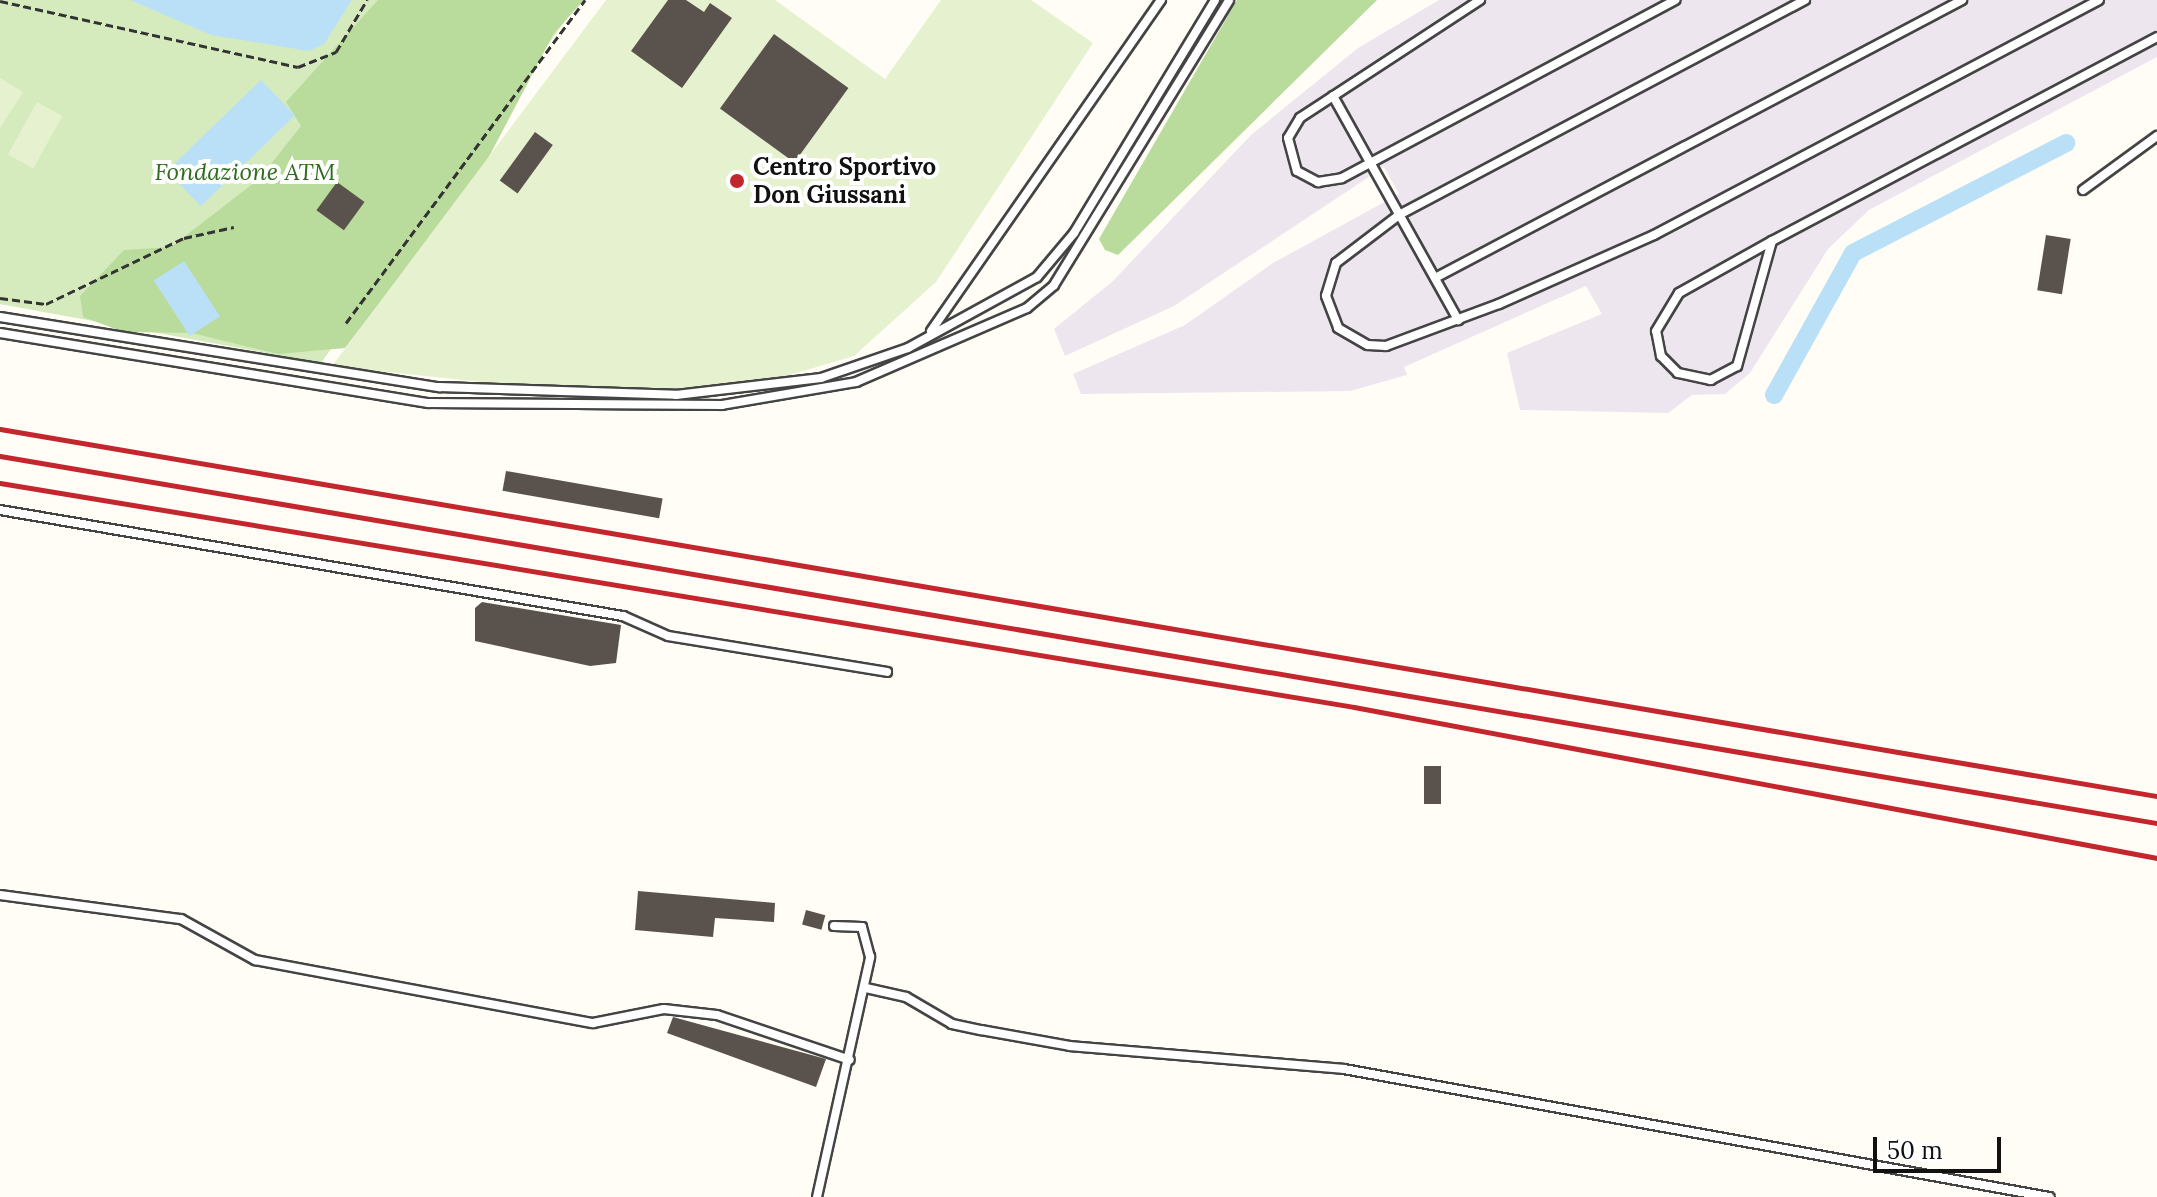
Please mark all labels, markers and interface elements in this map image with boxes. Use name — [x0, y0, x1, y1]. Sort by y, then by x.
place label: Centro Sportivo Don Giussani — [753, 153, 936, 209]
park label: Fondazione ATM — [154, 158, 336, 186]
marker: Centro Sportivo Don Giussani — [728, 172, 746, 190]
scale bar — [1877, 1121, 2005, 1171]
text: 50 m — [1887, 1135, 1943, 1166]

